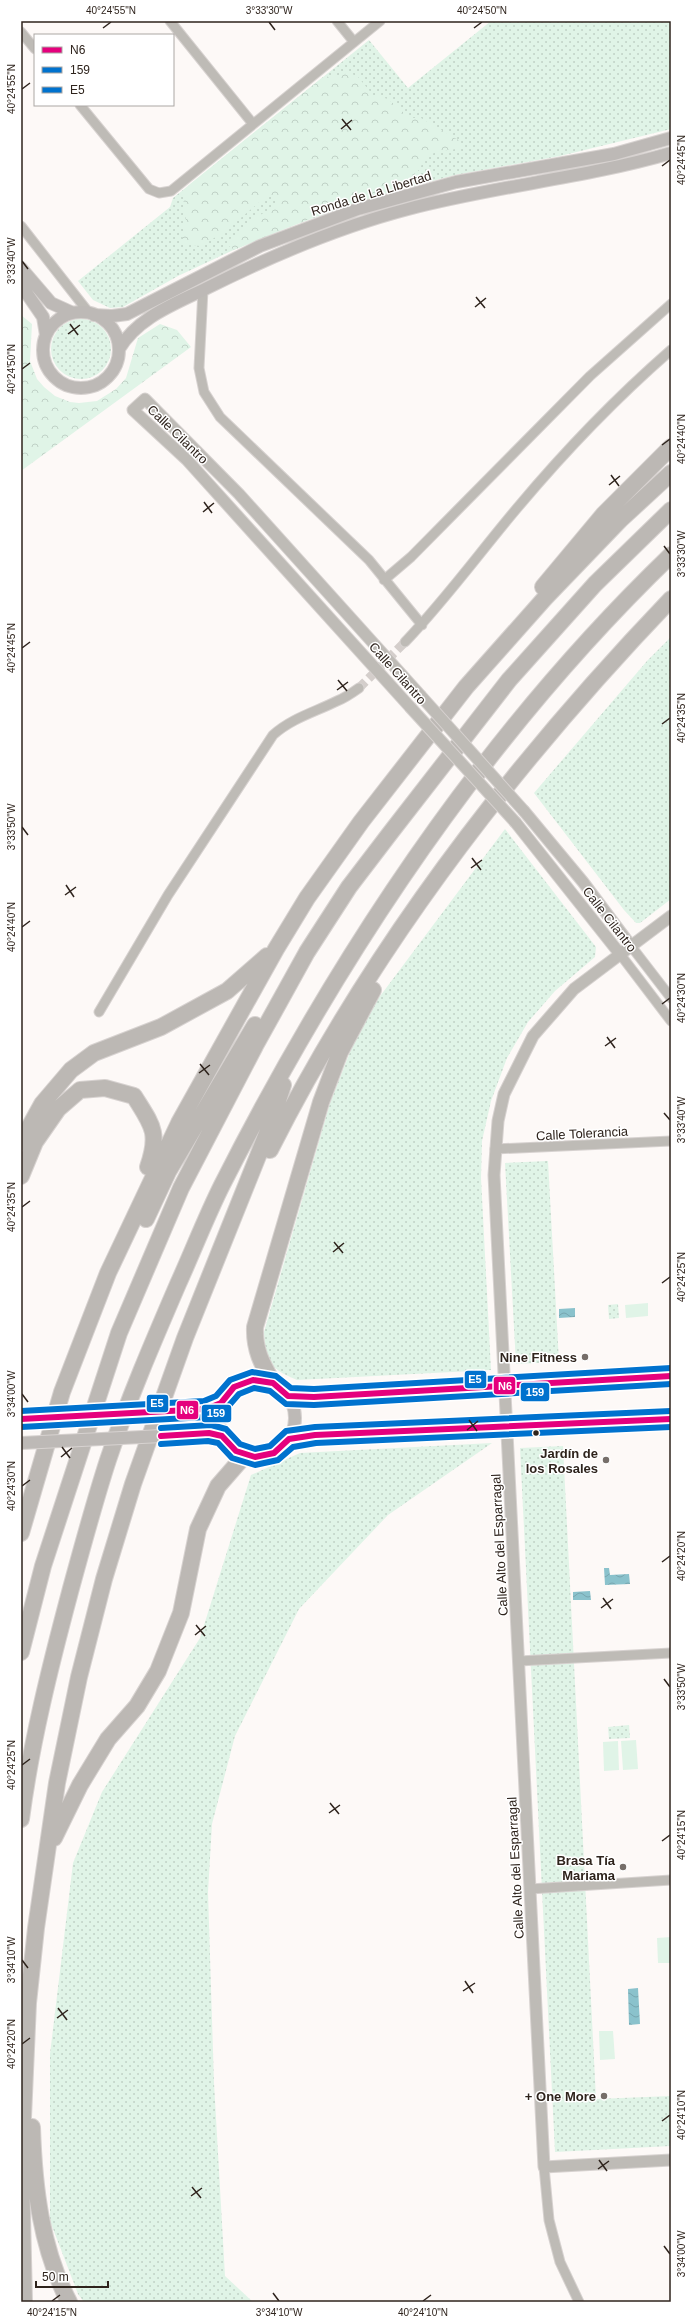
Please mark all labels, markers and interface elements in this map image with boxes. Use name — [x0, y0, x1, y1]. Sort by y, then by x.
text: 40°24'55"N — [86, 5, 136, 16]
text: 3°33'30"W — [246, 5, 293, 16]
text: 40°24'50"N — [457, 5, 507, 16]
legend — [34, 34, 174, 106]
text: N6 — [70, 43, 86, 57]
text: 159 — [70, 63, 90, 77]
text: 40°24'55"N — [6, 64, 17, 114]
text: E5 — [70, 83, 85, 97]
text: 40°24'45"N — [676, 135, 687, 185]
street label: Ronda de La Libertad — [309, 168, 433, 219]
text: 3°33'40"W — [6, 237, 17, 284]
text: 40°24'50"N — [6, 344, 17, 394]
street label: Calle Cilantro — [144, 402, 211, 467]
text: 40°24'40"N — [676, 414, 687, 464]
text: 3°33'30"W — [676, 530, 687, 577]
text: 40°24'45"N — [6, 623, 17, 673]
street label: Calle Cilantro — [366, 639, 429, 707]
text: 40°24'35"N — [676, 693, 687, 743]
text: 3°33'50"W — [6, 803, 17, 850]
street label: Calle Cilantro — [580, 884, 640, 955]
text: 40°24'40"N — [6, 902, 17, 952]
text: 40°24'30"N — [676, 973, 687, 1023]
text: 3°33'40"W — [676, 1096, 687, 1143]
street label: Calle Tolerancia — [536, 1124, 629, 1143]
text: 40°24'35"N — [6, 1182, 17, 1232]
text: 40°24'25"N — [676, 1252, 687, 1302]
place label: Nine Fitness — [500, 1350, 577, 1365]
marker: Nine Fitness — [580, 1352, 590, 1362]
text: 3°34'00"W — [6, 1370, 17, 1417]
line badge: E5 — [464, 1370, 487, 1389]
text: E5 — [468, 1373, 482, 1385]
line badge: N6 — [493, 1376, 516, 1395]
text: N6 — [498, 1380, 512, 1392]
line badge: 159 — [520, 1382, 550, 1402]
text: 159 — [526, 1386, 544, 1398]
line badge: E5 — [146, 1394, 169, 1413]
text: E5 — [150, 1397, 164, 1409]
line badge: N6 — [176, 1400, 199, 1420]
text: N6 — [180, 1404, 194, 1416]
line badge: 159 — [201, 1404, 232, 1423]
text: 159 — [207, 1407, 225, 1419]
unlabelled marker — [531, 1428, 541, 1438]
place label: Jardín de los Rosales — [526, 1446, 598, 1476]
marker: Jardín de los Rosales — [601, 1455, 611, 1465]
text: 40°24'30"N — [6, 1461, 17, 1511]
street label: Calle Alto del Esparragal — [488, 1473, 511, 1616]
text: 40°24'20"N — [676, 1531, 687, 1581]
text: 3°33'50"W — [676, 1663, 687, 1710]
text: 40°24'25"N — [6, 1740, 17, 1790]
street label: Calle Alto del Esparragal — [504, 1796, 527, 1939]
text: 40°24'15"N — [676, 1810, 687, 1860]
place label: Brasa Tía Mariama — [556, 1853, 616, 1883]
marker: Brasa Tía Mariama — [618, 1862, 628, 1872]
text: 3°34'10"W — [6, 1936, 17, 1983]
text: 40°24'20"N — [6, 2019, 17, 2069]
place label: + One More — [525, 2089, 596, 2104]
text: 40°24'10"N — [676, 2090, 687, 2140]
marker: + One More — [599, 2091, 609, 2101]
text: 3°34'00"W — [676, 2230, 687, 2277]
scale bar — [36, 2263, 108, 2289]
text: 50 m — [42, 2270, 69, 2284]
text: 40°24'15"N — [27, 2307, 77, 2318]
text: 3°34'10"W — [256, 2307, 303, 2318]
text: 40°24'10"N — [398, 2307, 448, 2318]

